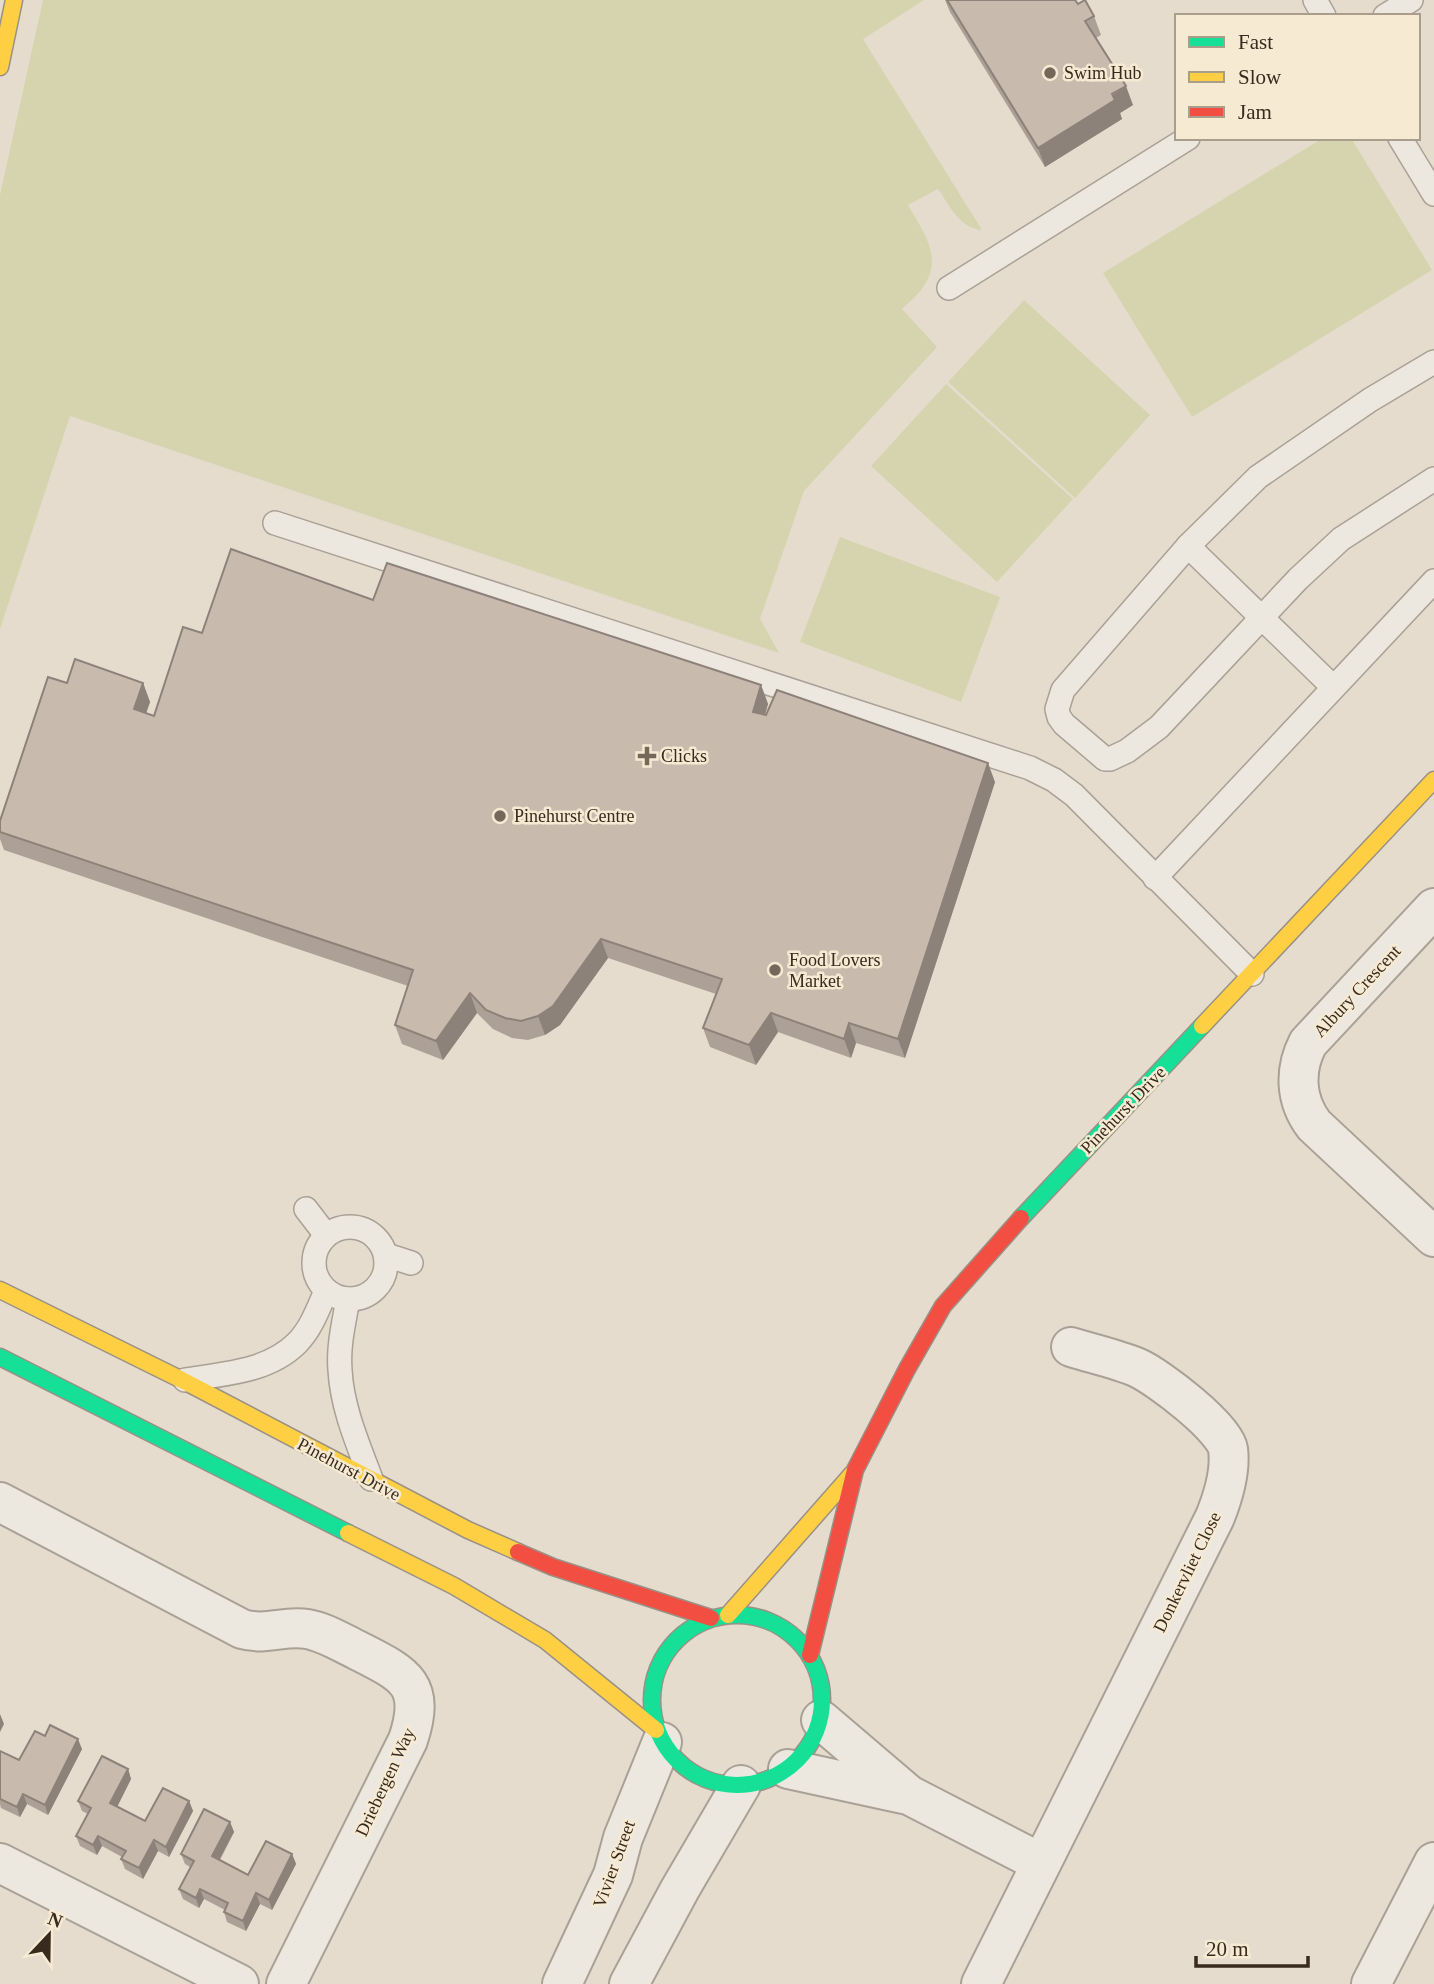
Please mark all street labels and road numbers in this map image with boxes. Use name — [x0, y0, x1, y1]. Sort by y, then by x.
street label: Albury Crescent — [1309, 941, 1405, 1041]
street label: Pinehurst Drive — [1076, 1062, 1170, 1158]
street label: Pinehurst Drive — [294, 1434, 404, 1504]
street label: Donkervliet Close — [1149, 1509, 1225, 1635]
street label: Driebergen Way — [351, 1725, 419, 1839]
street label: Vivier Street — [589, 1818, 639, 1910]

